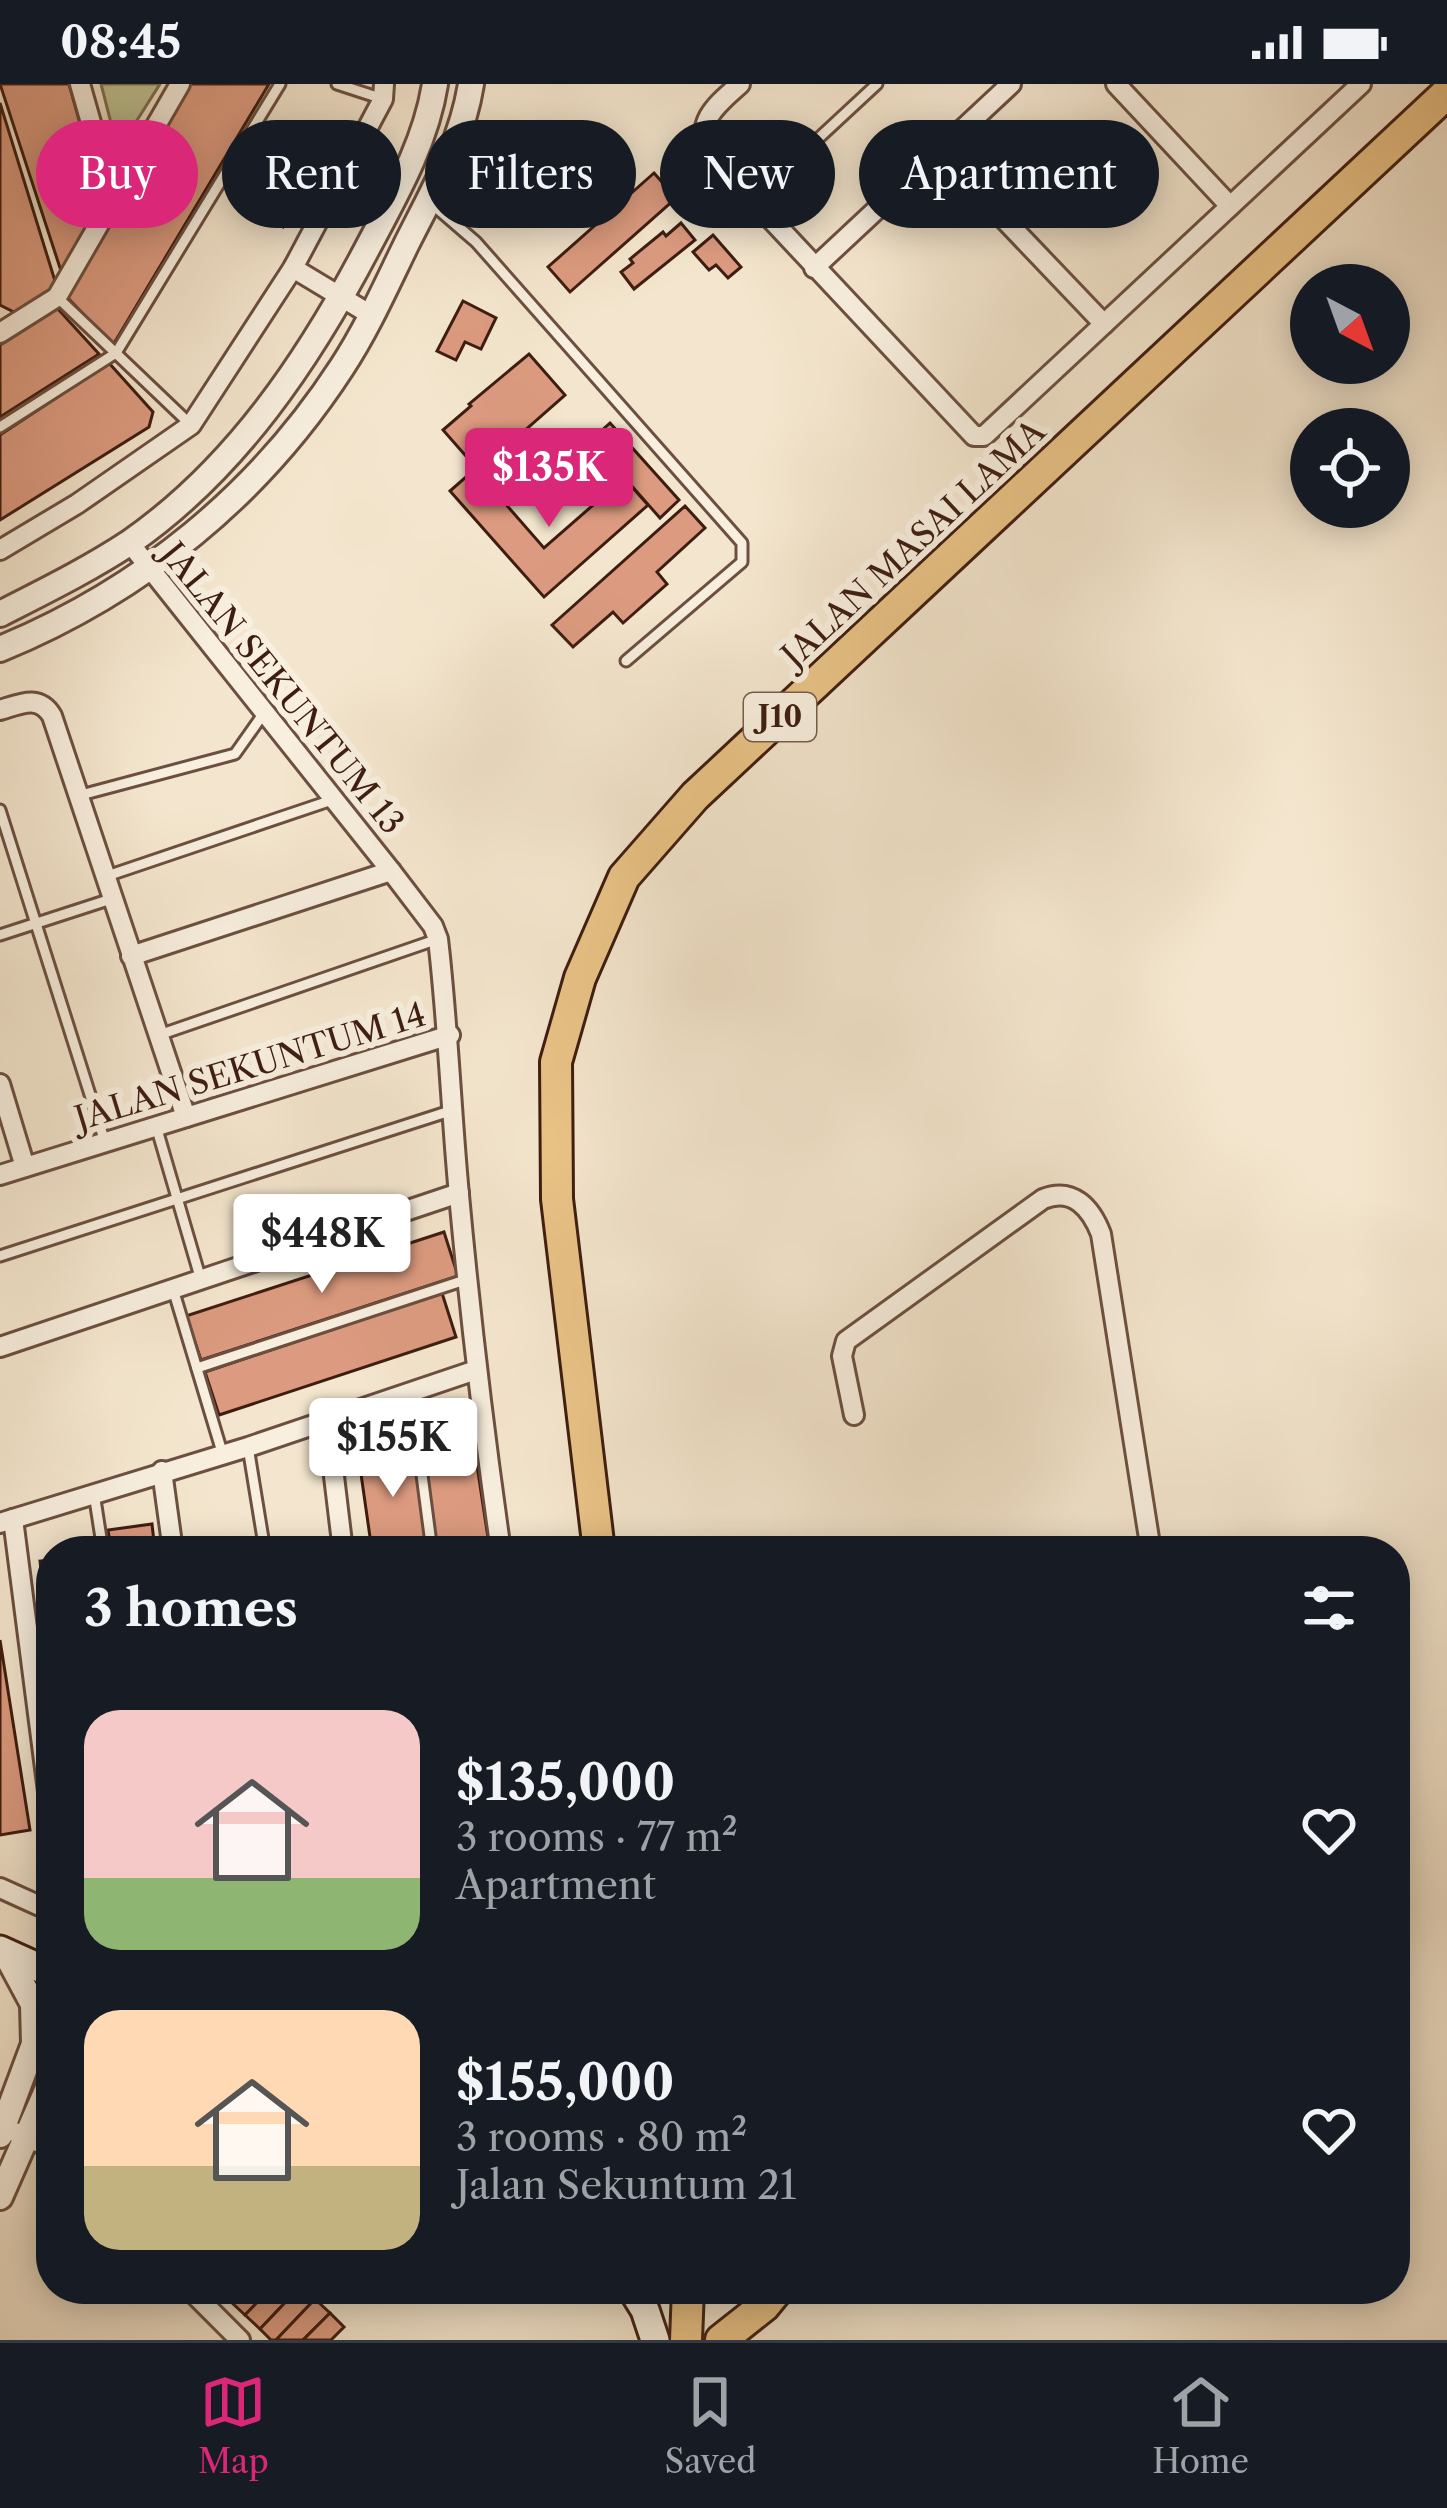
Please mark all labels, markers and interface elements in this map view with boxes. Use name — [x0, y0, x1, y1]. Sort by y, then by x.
text: 08:45 — [60, 14, 181, 70]
chip: Buy — [36, 120, 198, 228]
chip: Rent — [222, 120, 401, 228]
chip: Filters — [425, 120, 636, 228]
chip: New — [660, 120, 835, 228]
chip: Apartment — [859, 120, 1159, 228]
north arrow — [1290, 264, 1410, 384]
map controls — [1290, 264, 1410, 528]
button: locate — [1290, 408, 1410, 528]
street label: JALAN MASAI LAMA — [770, 410, 1054, 679]
pin: $135K — [465, 428, 633, 530]
text: $135K — [492, 443, 606, 491]
street label: JALAN SEKUNTUM 13 — [149, 530, 413, 842]
road number: J10 — [744, 693, 816, 741]
street label: JALAN SEKUNTUM 14 — [65, 994, 430, 1141]
pin: $448K — [238, 1194, 406, 1296]
text: $448K — [260, 1209, 384, 1257]
pin: $155K — [309, 1398, 477, 1500]
text: $155K — [336, 1413, 450, 1461]
icon: filters — [1296, 1575, 1362, 1641]
text: 3 homes — [84, 1577, 298, 1639]
text: $135,000 — [456, 1751, 675, 1813]
icon: home — [180, 1758, 324, 1902]
icon: heart — [1296, 1797, 1362, 1863]
text: 3 rooms · 77 m² — [456, 1813, 738, 1861]
text: Apartment — [456, 1861, 656, 1909]
text: $155,000 — [456, 2051, 675, 2113]
icon: home — [180, 2058, 324, 2202]
icon: heart — [1296, 2097, 1362, 2163]
text: 3 rooms · 80 m² — [456, 2113, 747, 2161]
text: Jalan Sekuntum 21 — [456, 2161, 796, 2209]
tab: Map — [198, 2369, 269, 2482]
tab: Saved — [665, 2369, 756, 2482]
tab: Home — [1152, 2369, 1249, 2482]

